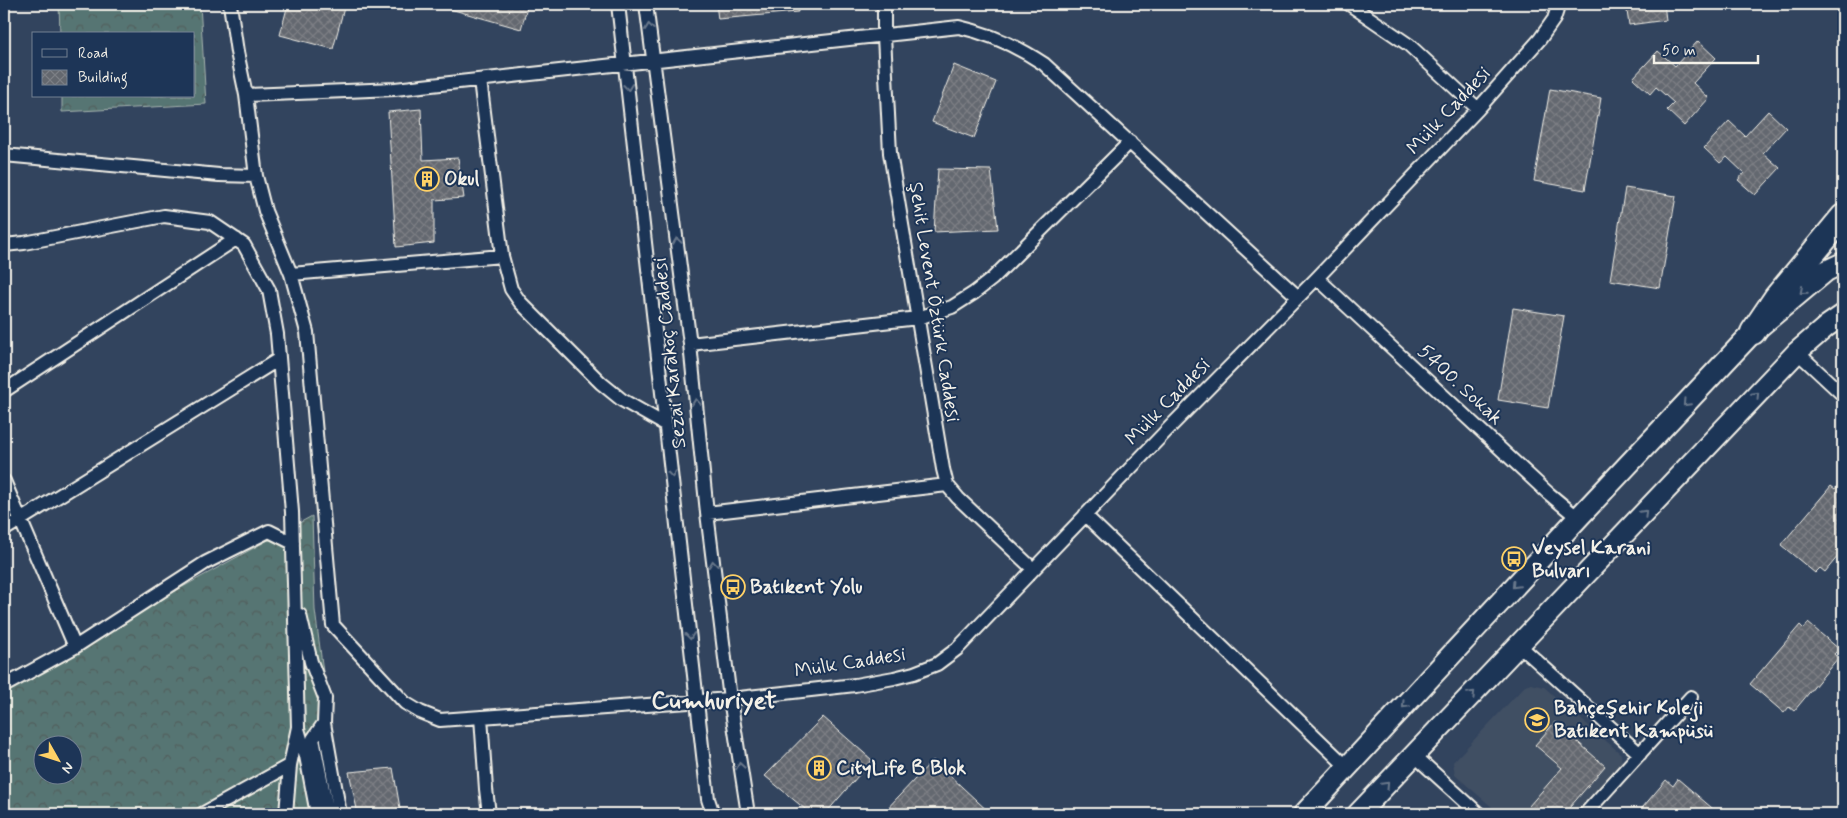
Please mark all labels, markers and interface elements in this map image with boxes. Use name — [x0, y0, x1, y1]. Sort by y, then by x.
one-way arrow — [644, 23, 655, 31]
legend — [32, 32, 195, 98]
scale bar — [1654, 32, 1758, 64]
text: 50 m — [1662, 41, 1696, 61]
text: Road — [78, 44, 108, 64]
street label: Mülk Caddesi — [1401, 61, 1497, 161]
text: Building — [78, 68, 128, 89]
one-way arrow — [622, 83, 633, 91]
building icon: Okul — [414, 166, 440, 192]
place label: Okul — [444, 166, 480, 193]
street label: Şehit Levent Öztürk Caddesi — [902, 180, 966, 424]
one-way arrow — [672, 236, 682, 245]
street label: Sezai Karakoç Caddesi — [647, 256, 693, 450]
one-way arrow — [1800, 285, 1809, 294]
street label: 5400. Sokak — [1411, 338, 1509, 432]
street label: Mülk Caddesi — [1119, 352, 1217, 452]
one-way arrow — [1750, 392, 1759, 401]
one-way arrow — [1683, 397, 1692, 406]
one-way arrow — [690, 398, 701, 406]
one-way arrow — [666, 471, 677, 479]
one-way arrow — [1638, 510, 1647, 519]
place label: Veysel Karani Bulvarı — [1532, 535, 1651, 585]
bus stop icon: Veysel Karani Bulvarı — [1501, 546, 1527, 572]
one-way arrow — [708, 559, 719, 567]
bus stop icon: Batıkent Yolu — [720, 574, 746, 600]
place label: Batıkent Yolu — [750, 574, 862, 601]
one-way arrow — [1512, 580, 1521, 589]
one-way arrow — [684, 632, 695, 640]
street label: Mülk Caddesi — [793, 641, 907, 685]
district label: Cumhuriyet — [651, 685, 777, 718]
one-way arrow — [1466, 691, 1475, 700]
place label: Bahçeşehir Koleji Batıkent Kampüsü — [1554, 695, 1713, 745]
one-way arrow — [1402, 699, 1411, 708]
school or university icon: Bahçeşehir Koleji Batıkent Kampüsü — [1524, 707, 1550, 733]
north arrow — [32, 736, 82, 786]
building icon: CityLife B Blok — [806, 755, 832, 781]
place label: CityLife B Blok — [836, 755, 966, 782]
text: N — [57, 758, 77, 777]
one-way arrow — [735, 762, 746, 770]
one-way arrow — [1380, 781, 1389, 790]

